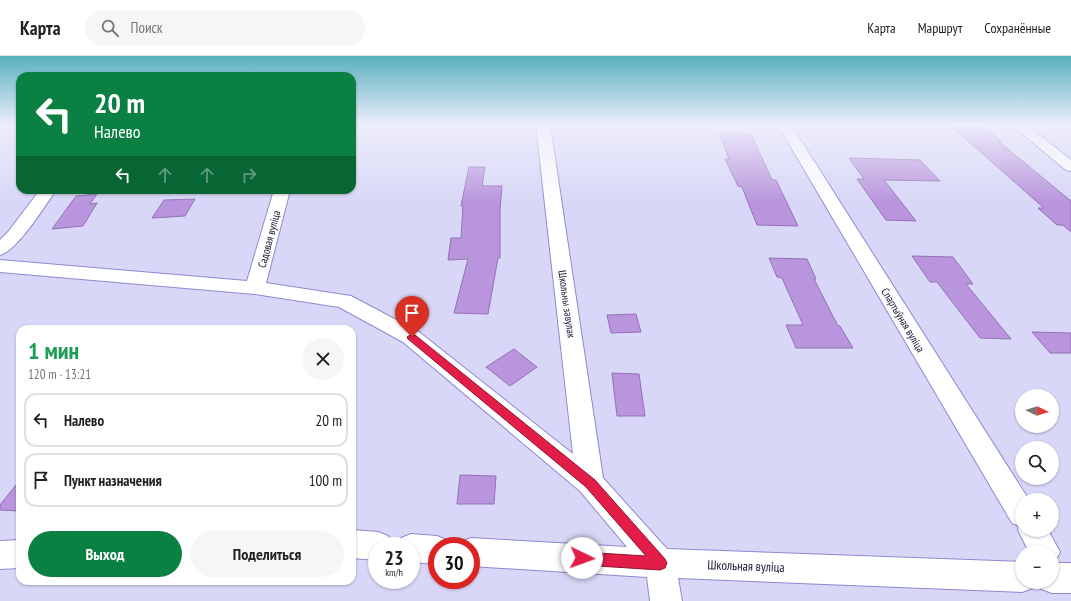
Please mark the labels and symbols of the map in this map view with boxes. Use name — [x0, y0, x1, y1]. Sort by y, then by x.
street label: Садовая вуліца — [255, 209, 283, 269]
street label: Школьны завулак — [555, 269, 579, 339]
street label: Спартыўная вуліца — [878, 285, 928, 355]
pin — [395, 296, 429, 337]
north arrow — [1015, 389, 1059, 433]
speed limit sign: 30 — [428, 537, 480, 589]
position arrow — [561, 537, 603, 579]
street label: Школьная вуліца — [707, 556, 785, 576]

